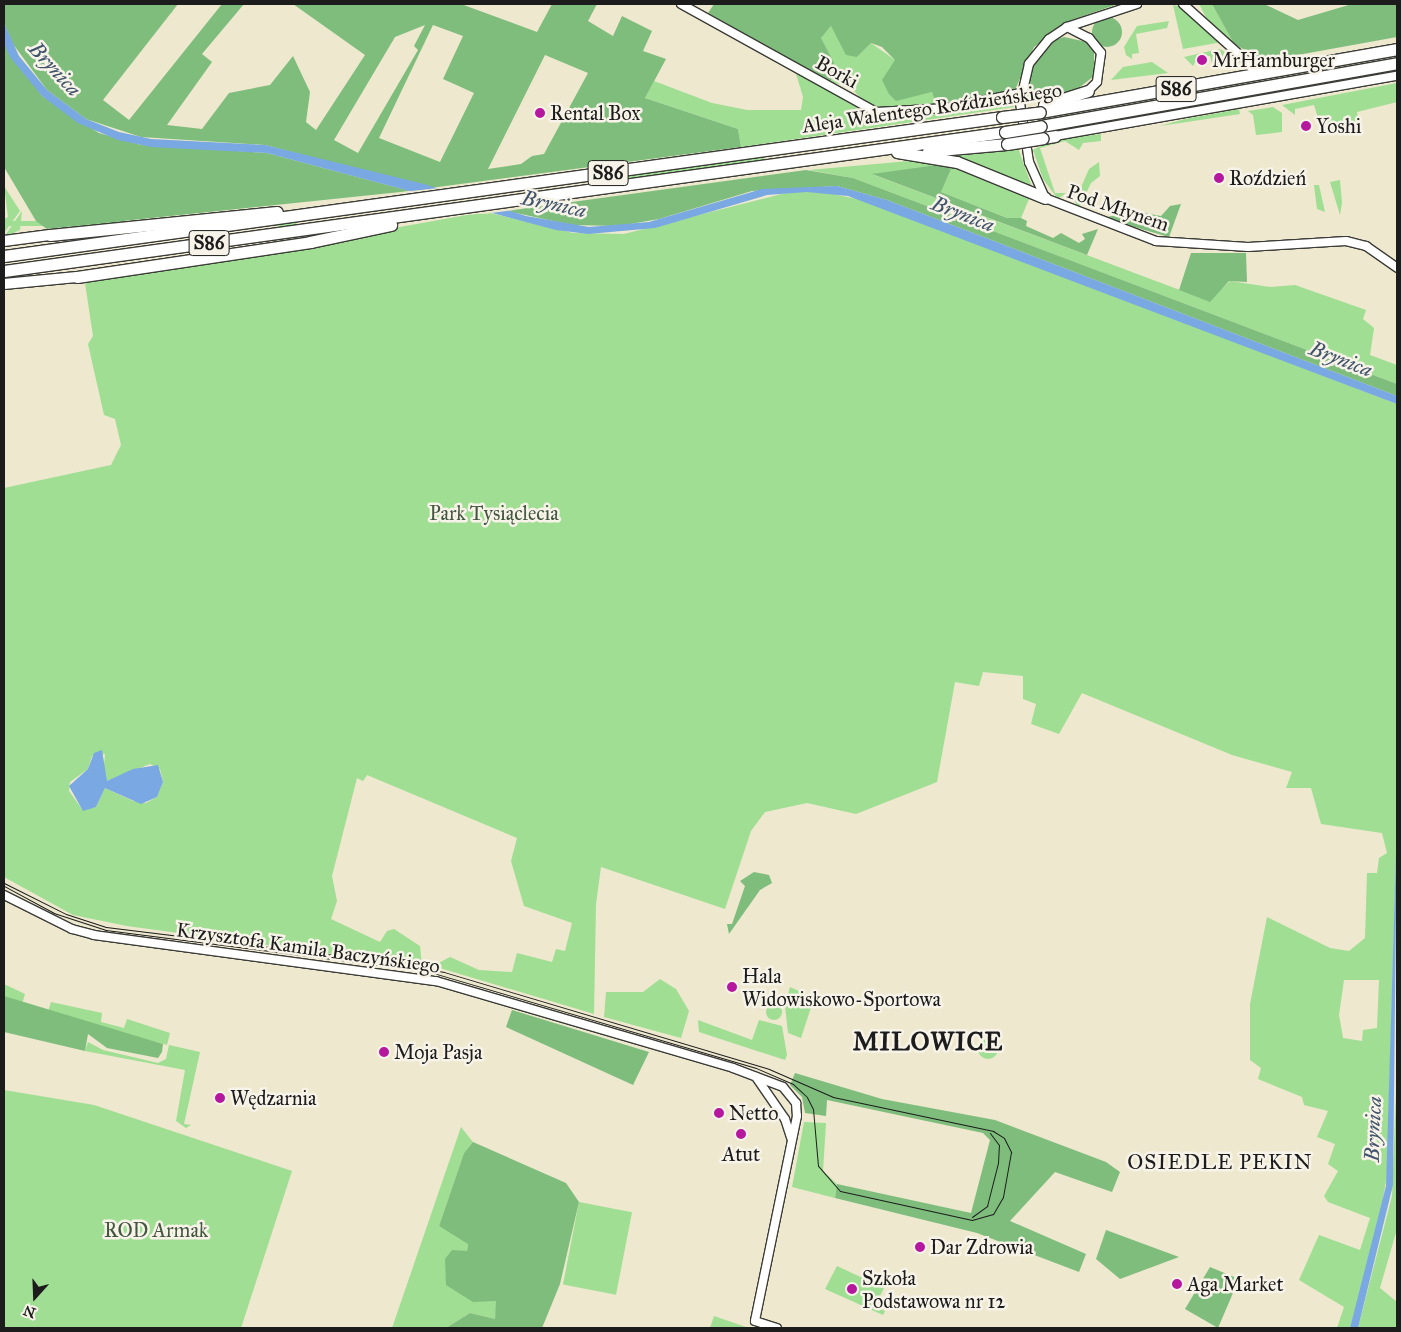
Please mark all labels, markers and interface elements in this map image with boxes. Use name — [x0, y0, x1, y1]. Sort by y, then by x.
water label: Brynica — [23, 37, 87, 101]
place label: MrHamburger — [1212, 48, 1335, 72]
street label: Borki — [811, 50, 863, 94]
marker: MrHamburger — [1196, 54, 1208, 66]
road number: S86 — [1155, 72, 1197, 106]
street label: Aleja Walentego Roździeńskiego — [801, 78, 1063, 138]
place label: Rental Box — [550, 101, 640, 125]
marker: Rental Box — [534, 107, 546, 119]
place label: Yoshi — [1316, 114, 1361, 138]
marker: Yoshi — [1300, 120, 1312, 132]
road number: S86 — [587, 156, 629, 190]
place label: Roździeń — [1229, 166, 1306, 190]
marker: Roździeń — [1213, 172, 1225, 184]
street label: Pod Młynem — [1064, 179, 1172, 237]
water label: Brynica — [519, 185, 589, 223]
water label: Brynica — [928, 191, 998, 237]
road number: S86 — [188, 227, 230, 260]
water label: Brynica — [1306, 336, 1376, 382]
park label: Park Tysiąclecia — [429, 501, 559, 525]
street label: Krzysztofa Kamila Baczyńskiego — [175, 918, 441, 978]
place label: Hala Widowiskowo-Sportowa — [742, 964, 941, 1011]
marker: Hala Widowiskowo-Sportowa — [726, 981, 738, 993]
district label: MILOWICE — [852, 1027, 1004, 1057]
place label: Moja Pasja — [394, 1040, 482, 1064]
marker: Moja Pasja — [378, 1046, 390, 1058]
place label: Wędzarnia — [230, 1086, 317, 1110]
marker: Wędzarnia — [214, 1092, 226, 1104]
water label: Brynica — [1359, 1096, 1387, 1162]
place label: Netto — [729, 1101, 778, 1125]
marker: Netto — [713, 1107, 725, 1119]
marker: Atut — [735, 1128, 747, 1140]
place label: Atut — [722, 1142, 760, 1166]
district label: OSIEDLE PEKIN — [1126, 1149, 1314, 1175]
park label: ROD Armak — [104, 1218, 208, 1242]
place label: Dar Zdrowia — [930, 1235, 1033, 1259]
marker: Dar Zdrowia — [914, 1241, 926, 1253]
place label: Szkoła Podstawowa nr 12 — [862, 1266, 1005, 1313]
north arrow — [10, 1272, 60, 1322]
place label: Aga Market — [1187, 1272, 1283, 1296]
marker: Aga Market — [1171, 1278, 1183, 1290]
marker: Szkoła Podstawowa nr 12 — [846, 1283, 858, 1295]
text: N — [21, 1302, 38, 1322]

